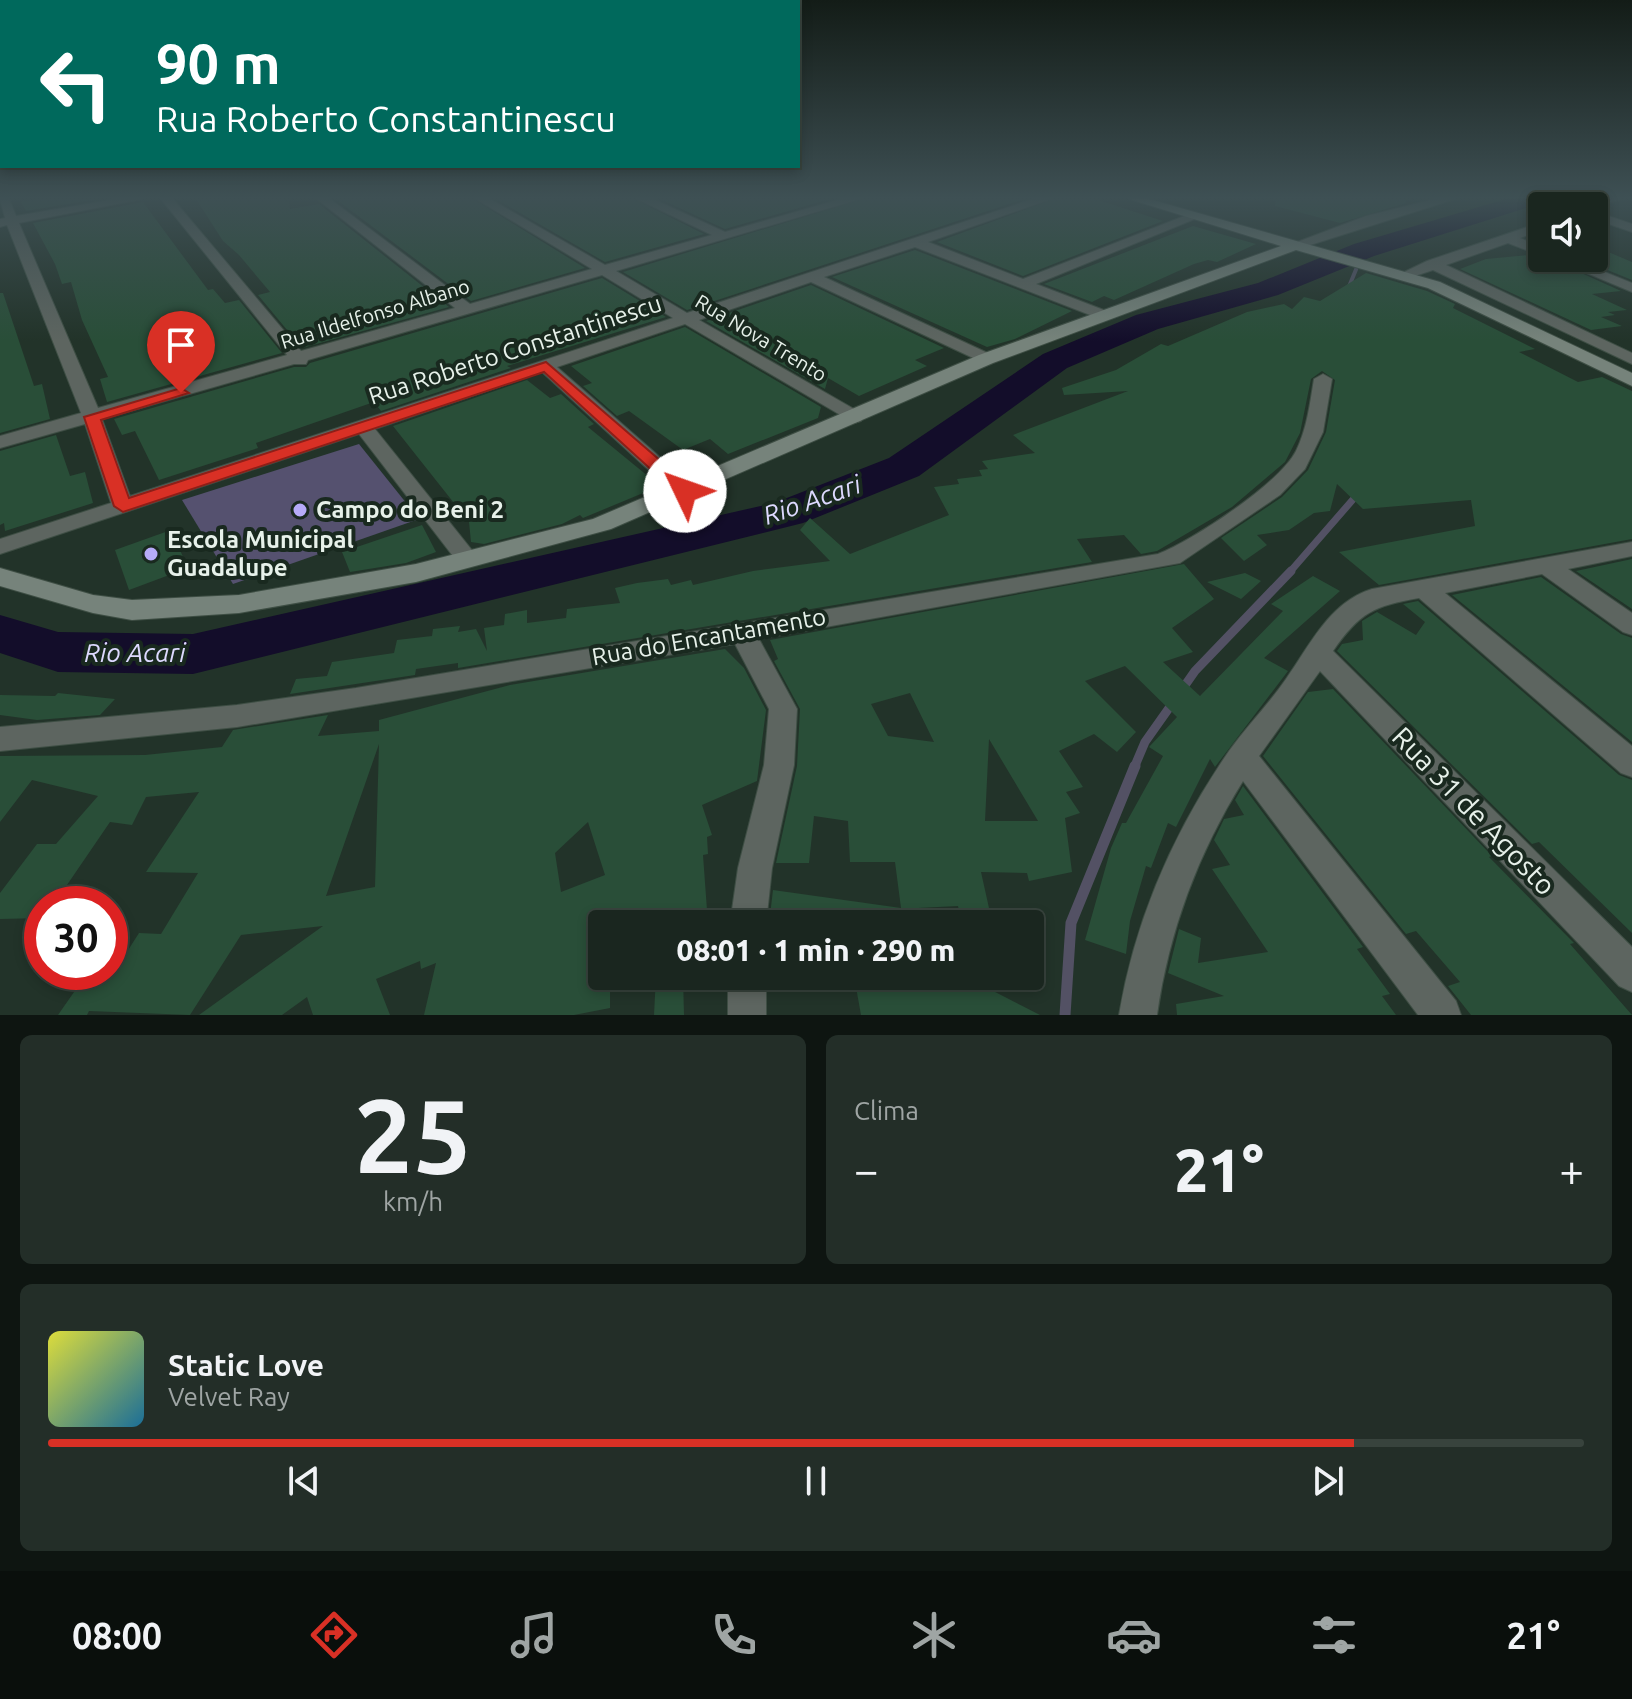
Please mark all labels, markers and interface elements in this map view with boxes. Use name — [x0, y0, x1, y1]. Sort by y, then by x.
icon: left — [24, 32, 128, 136]
text: 90 m — [156, 32, 281, 95]
text: Rua Roberto Constantinescu — [156, 98, 616, 139]
map controls — [1528, 192, 1608, 272]
button: sound — [1528, 192, 1608, 272]
street label: Rua Ildelfonso Albano — [278, 274, 472, 353]
street label: Rua Roberto Constantinescu — [365, 289, 665, 410]
street label: Rua Nova Trento — [691, 289, 831, 386]
pin — [147, 311, 215, 393]
icon: arrive — [159, 323, 203, 367]
position arrow — [643, 449, 727, 533]
water label: Rio Acari — [759, 469, 866, 530]
place label: Campo do Beni 2 — [316, 496, 504, 523]
marker: Campo do Beni 2 — [291, 501, 309, 519]
place label: Escola Municipal Guadalupe — [167, 526, 354, 581]
marker: Escola Municipal Guadalupe — [142, 545, 160, 563]
street label: Rua do Encantamento — [590, 603, 828, 670]
water label: Rio Acari — [84, 638, 187, 667]
street label: Rua 31 de Agosto — [1387, 721, 1562, 901]
speed limit sign: 30 — [24, 886, 128, 990]
text: 08:01 · 1 min · 290 m — [677, 933, 955, 967]
text: 25 — [354, 1076, 472, 1193]
text: Clima — [854, 1096, 919, 1125]
text: 21° — [1174, 1136, 1264, 1203]
text: − — [854, 1145, 879, 1194]
text: + — [1559, 1145, 1584, 1194]
text: km/h — [383, 1187, 443, 1216]
text: Static Love — [168, 1348, 324, 1382]
text: Velvet Ray — [168, 1382, 290, 1411]
icon: previous — [282, 1459, 326, 1503]
icon: pause — [794, 1459, 838, 1503]
icon: next — [1306, 1459, 1350, 1503]
icon: directions — [306, 1607, 362, 1663]
icon: music — [506, 1607, 562, 1663]
icon: phone — [706, 1607, 762, 1663]
icon: climate — [906, 1607, 962, 1663]
icon: car — [1106, 1607, 1162, 1663]
icon: filters — [1306, 1607, 1362, 1663]
text: 08:00 — [72, 1615, 162, 1656]
text: 21° — [1507, 1615, 1560, 1656]

